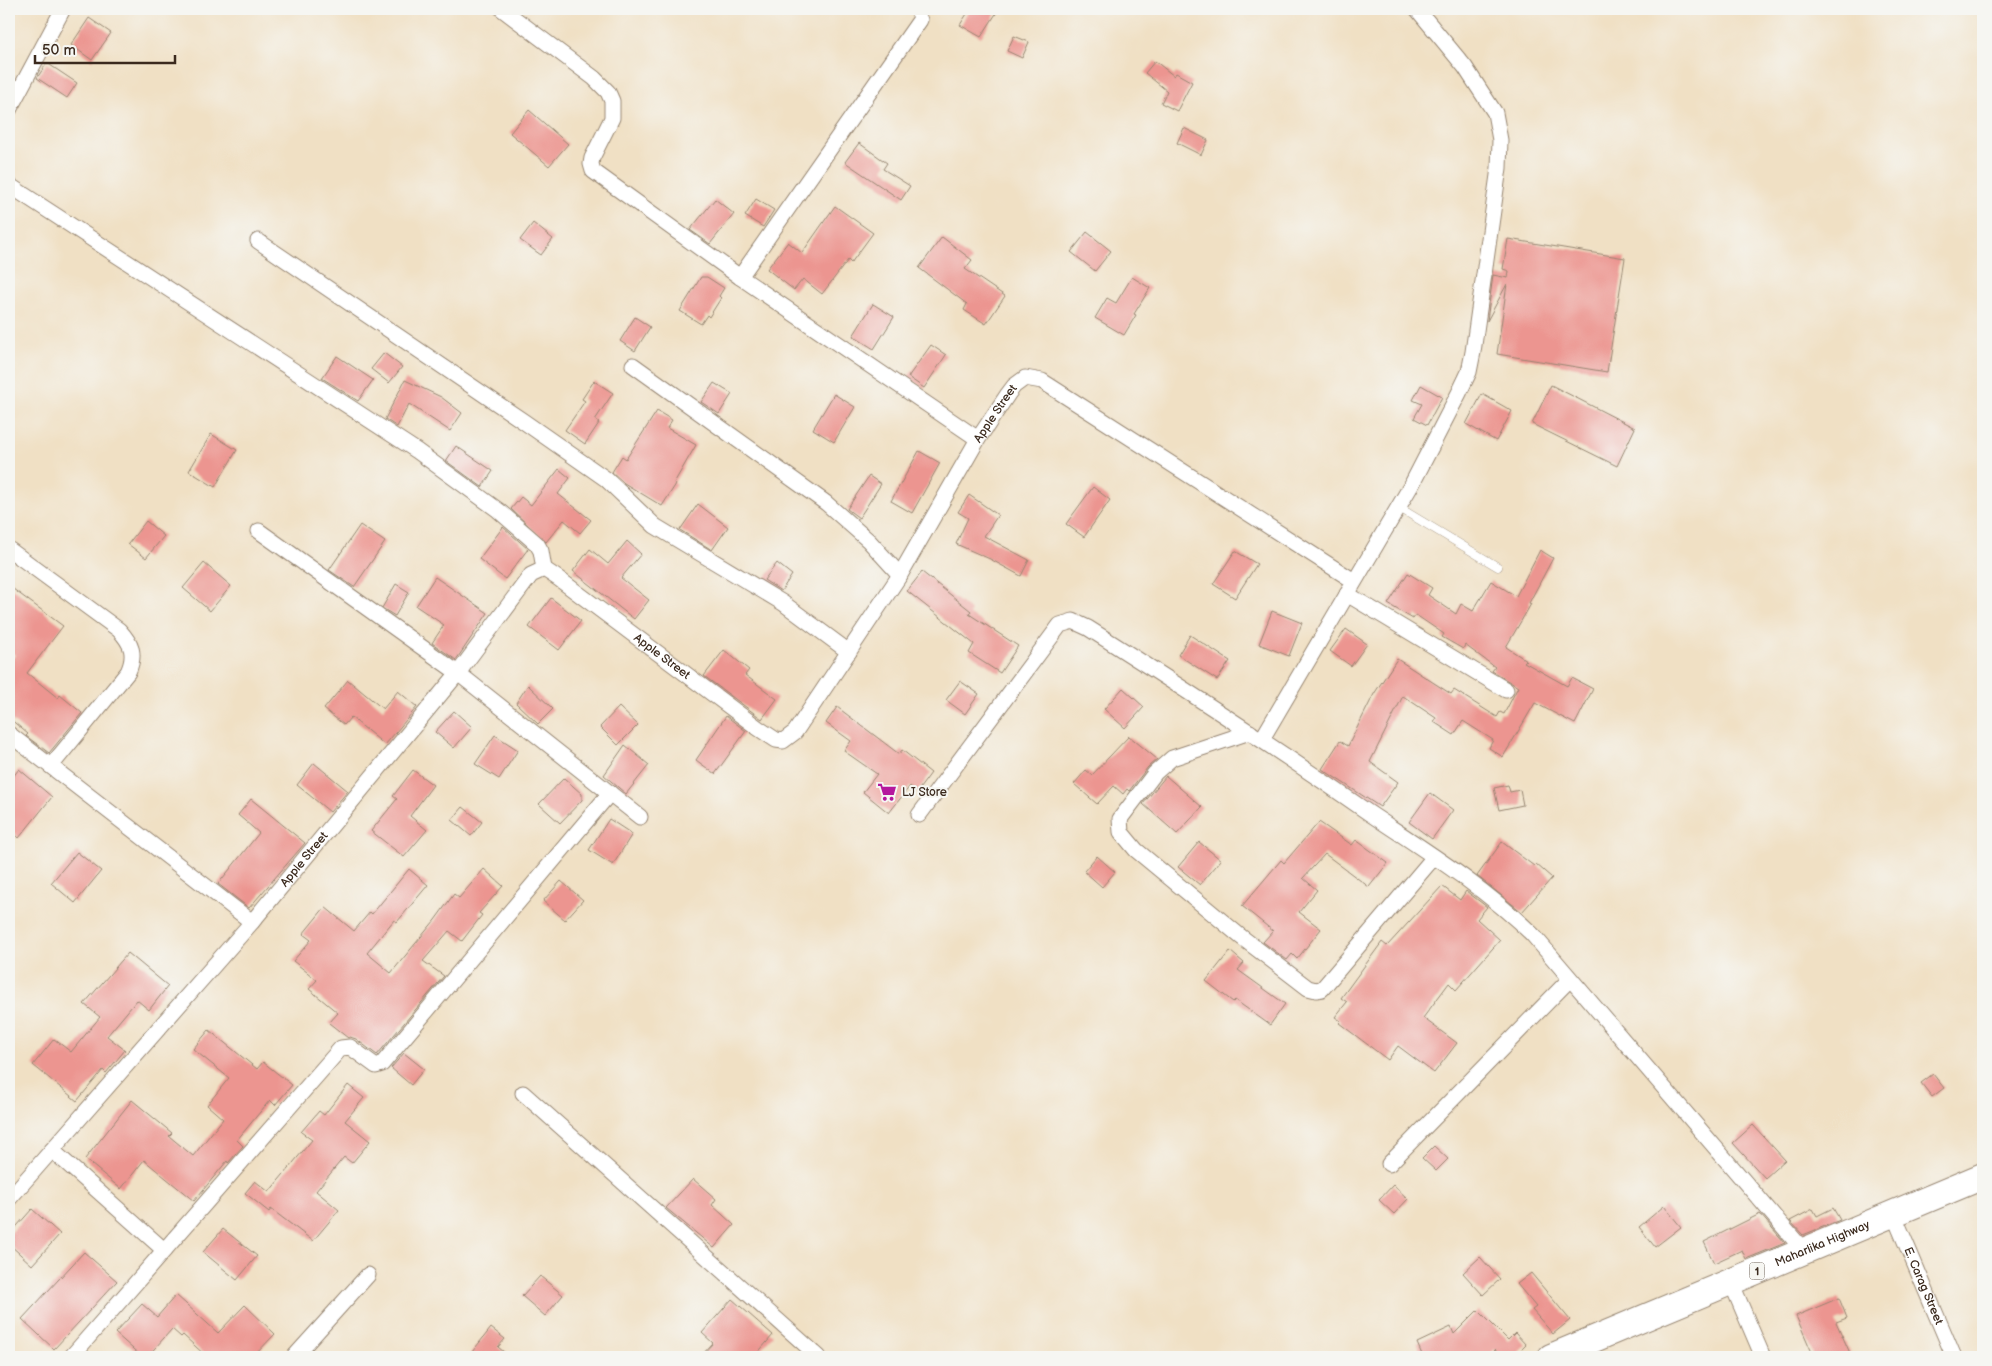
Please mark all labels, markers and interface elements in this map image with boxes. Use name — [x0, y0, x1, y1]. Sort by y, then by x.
scale bar — [35, 32, 175, 64]
text: 50 m — [42, 41, 76, 60]
street label: Apple Street — [970, 381, 1020, 445]
street label: Apple Street — [631, 630, 694, 682]
supermarket icon: LJ Store — [876, 781, 898, 803]
place label: LJ Store — [902, 785, 947, 800]
street label: Apple Street — [277, 828, 331, 890]
street label: Maharlika Highway — [1772, 1217, 1872, 1270]
street label: E. Carag Street — [1901, 1245, 1947, 1327]
road number: 1 — [1750, 1262, 1764, 1280]

